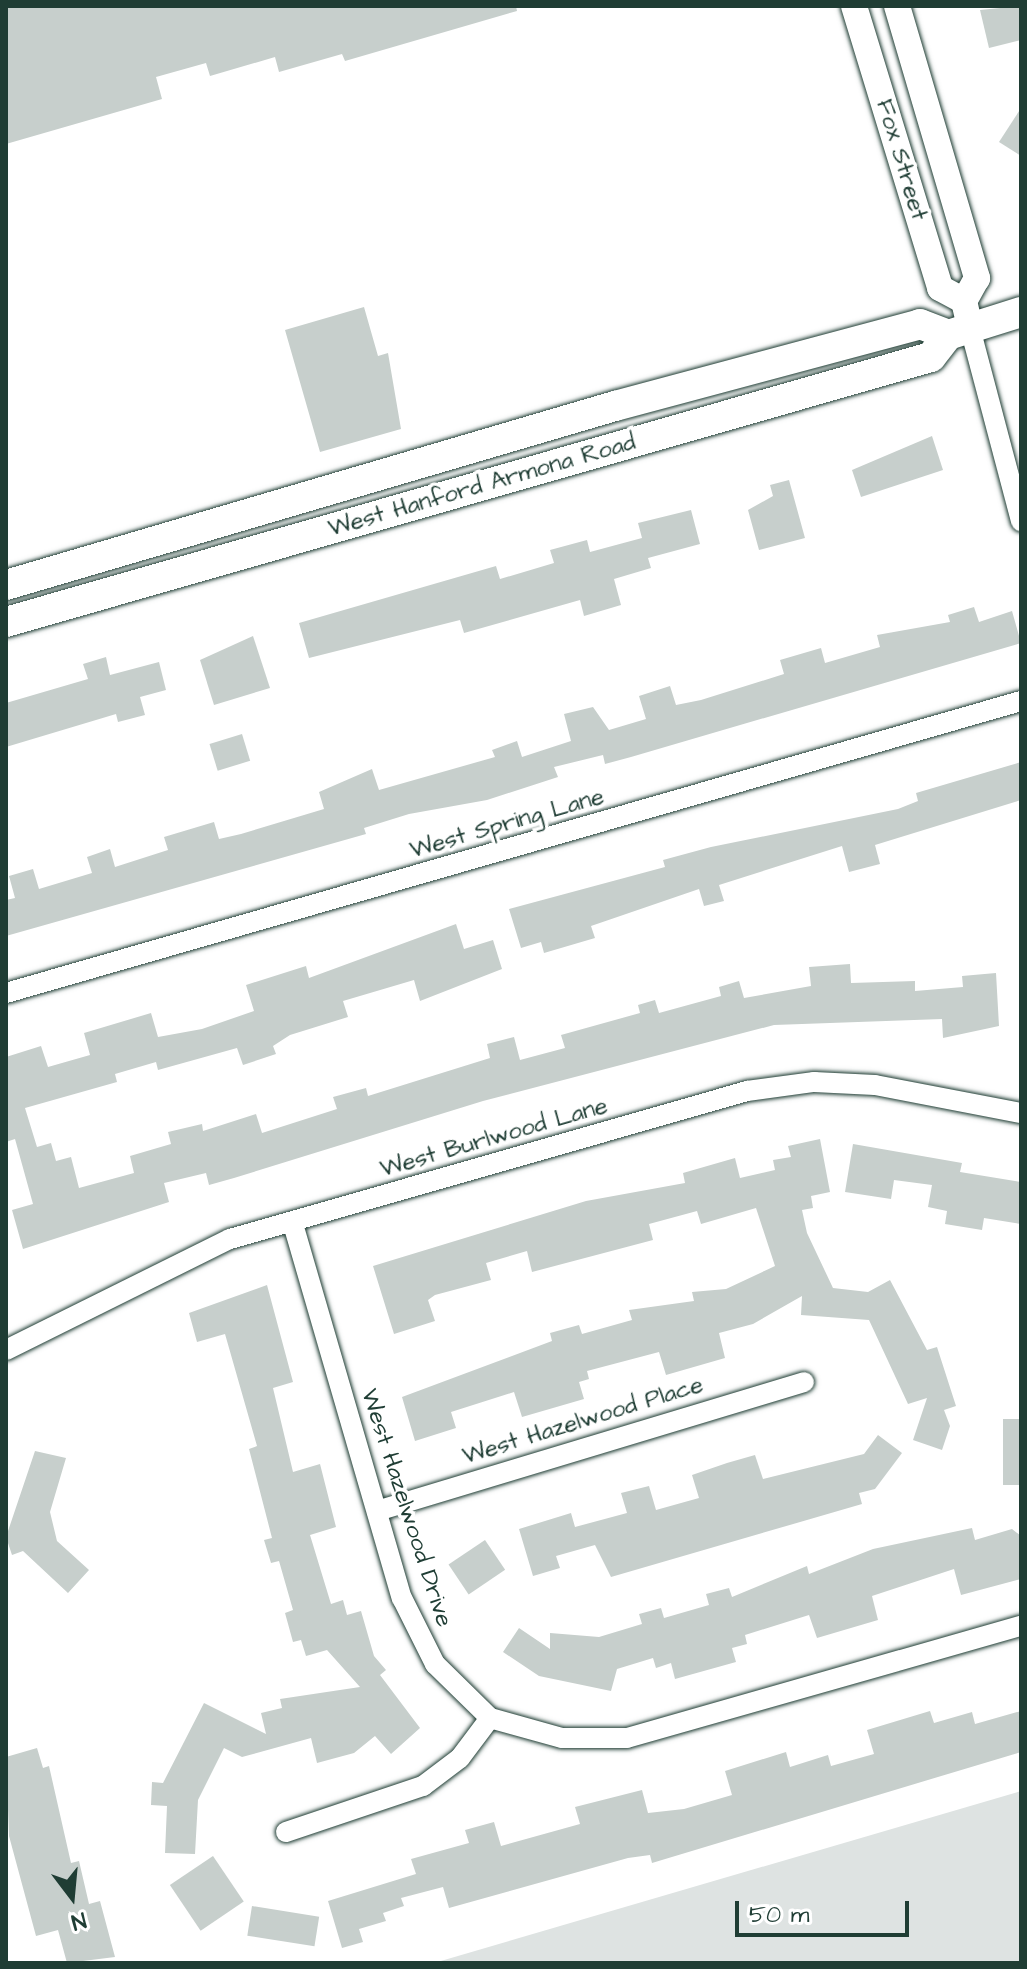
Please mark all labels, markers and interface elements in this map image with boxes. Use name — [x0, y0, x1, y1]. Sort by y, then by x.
street label: Fox Street — [869, 96, 933, 224]
street label: West Hanford Armona Road — [325, 428, 639, 544]
street label: West Spring Lane — [407, 783, 607, 865]
street label: West Burlwood Lane — [377, 1092, 611, 1184]
street label: West Hazelwood Place — [459, 1371, 707, 1471]
street label: West Hazelwood Drive — [354, 1385, 458, 1631]
north arrow — [32, 1857, 112, 1937]
scale bar — [739, 1885, 913, 1935]
text: 50 m — [749, 1898, 809, 1932]
text: N — [68, 1904, 90, 1937]

